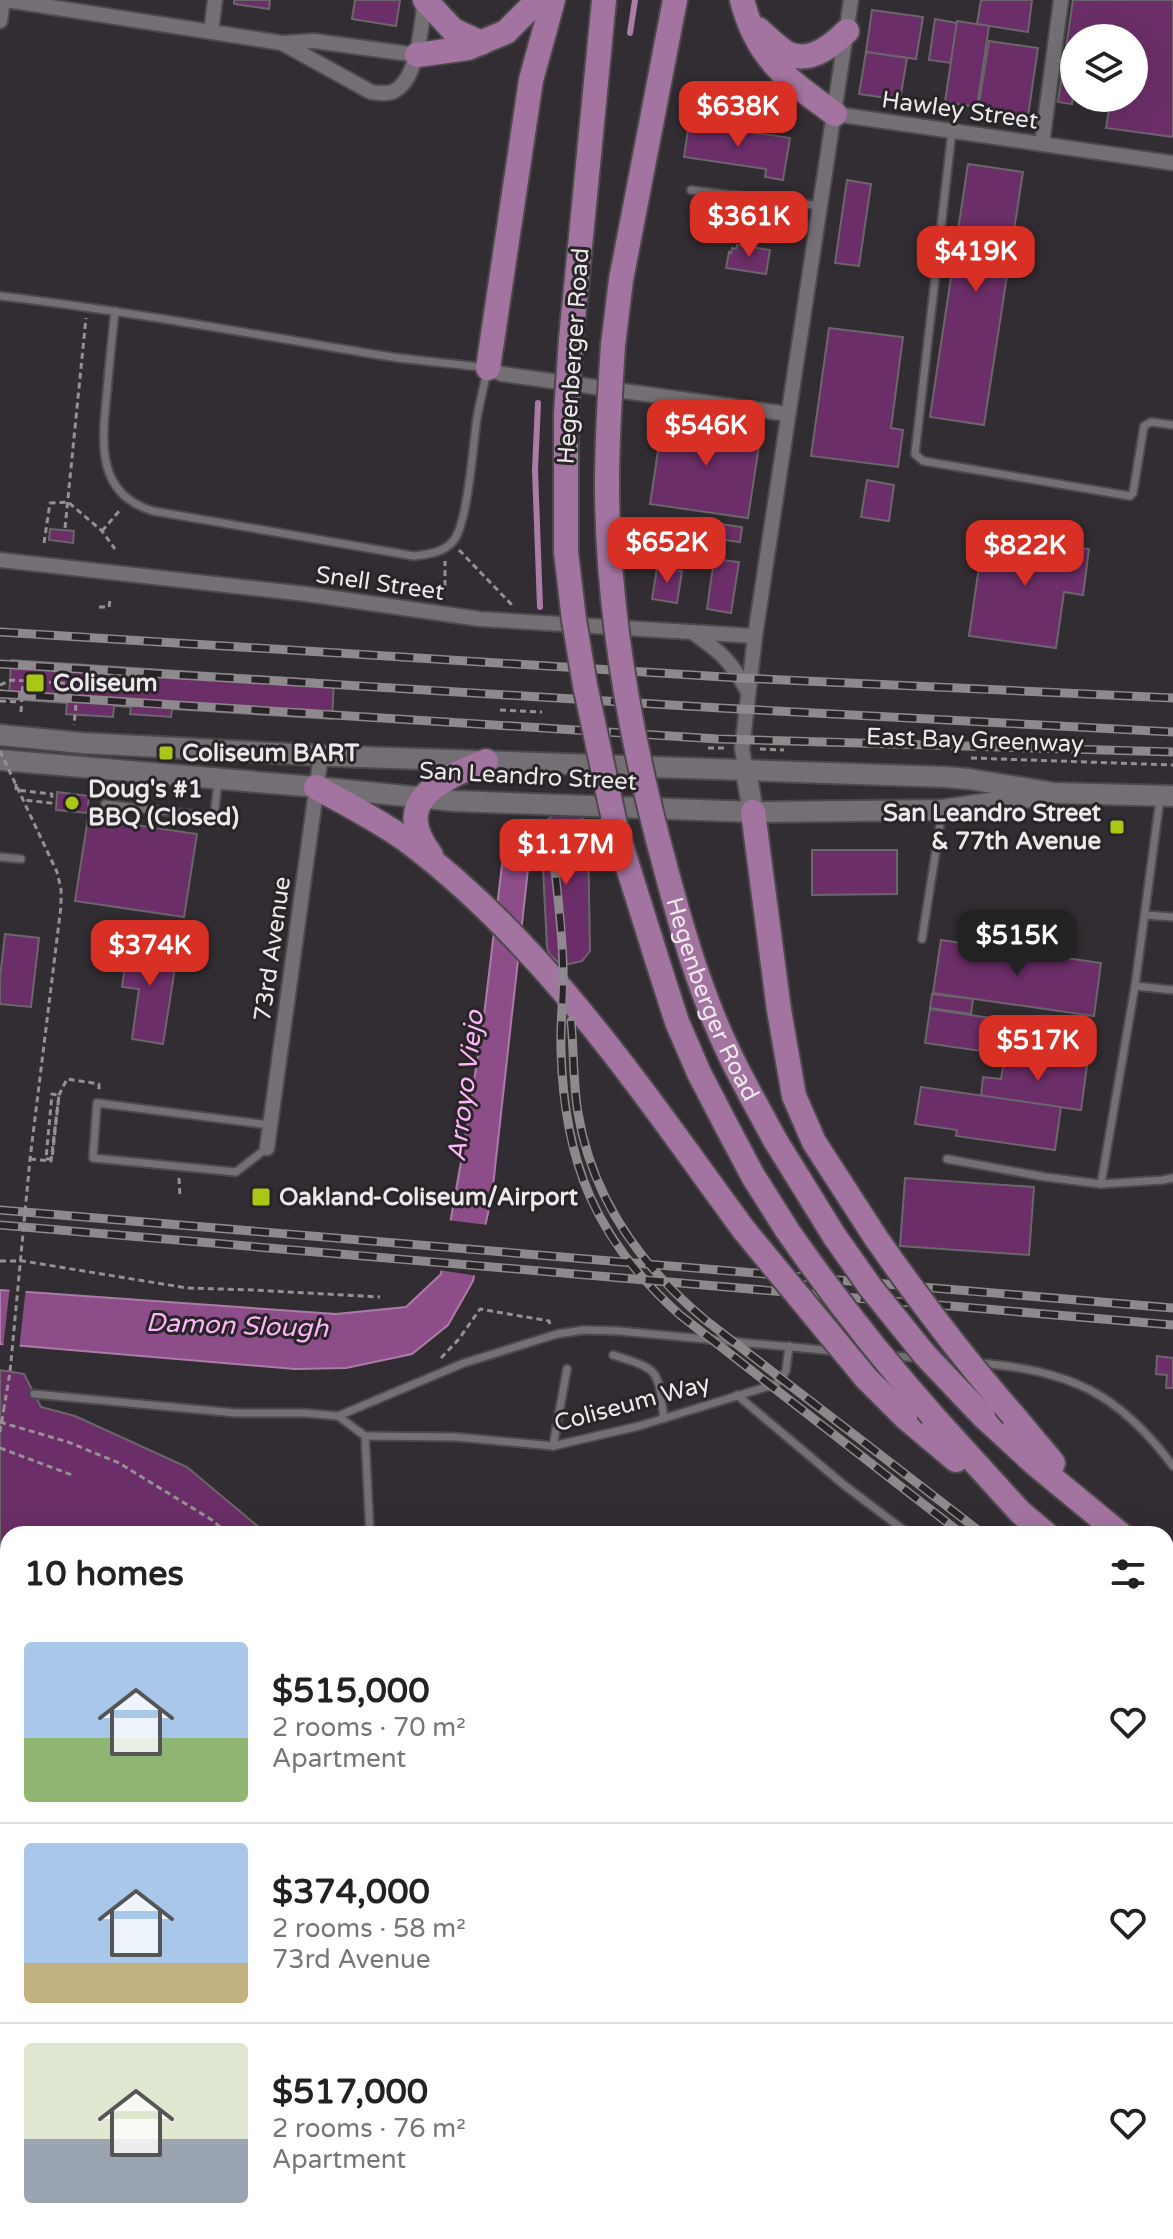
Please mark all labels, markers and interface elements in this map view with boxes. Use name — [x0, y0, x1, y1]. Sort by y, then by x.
map controls — [1060, 24, 1148, 112]
button: layers — [1060, 24, 1148, 112]
pin: $638K — [682, 81, 794, 149]
street label: Hawley Street — [880, 85, 1040, 136]
text: $638K — [697, 91, 779, 122]
pin: $361K — [693, 191, 805, 259]
text: $361K — [708, 201, 790, 232]
pin: $419K — [920, 226, 1032, 294]
text: $419K — [935, 236, 1017, 267]
street label: Hegenberger Road — [551, 247, 596, 465]
pin: $546K — [650, 400, 762, 468]
text: $546K — [665, 410, 747, 441]
pin: $652K — [611, 517, 723, 585]
pin: $822K — [969, 520, 1081, 588]
text: $652K — [626, 527, 708, 558]
text: $822K — [984, 530, 1066, 561]
street label: Snell Street — [314, 560, 446, 607]
place label: Coliseum — [53, 669, 158, 698]
marker: Coliseum — [24, 672, 46, 694]
street label: East Bay Greenway — [865, 722, 1085, 759]
place label: Coliseum BART — [182, 739, 359, 768]
marker: Coliseum BART — [157, 744, 175, 762]
street label: San Leandro Street — [418, 756, 638, 797]
place label: Doug's #1 BBQ (Closed) — [88, 775, 239, 832]
marker: Doug's #1 BBQ (Closed) — [63, 794, 81, 812]
place label: San Leandro Street & 77th Avenue — [883, 799, 1102, 856]
marker: San Leandro Street & 77th Avenue — [1108, 818, 1126, 836]
pin: $1.17M — [501, 819, 631, 887]
text: $1.17M — [518, 829, 614, 860]
street label: 73rd Avenue — [248, 875, 297, 1024]
street label: Hegenberger Road — [659, 894, 765, 1106]
pin: $515K — [961, 910, 1073, 978]
pin: $374K — [94, 920, 206, 988]
text: $515K — [976, 920, 1058, 951]
text: $374K — [109, 930, 191, 961]
water label: Arroyo Viejo — [441, 1007, 490, 1163]
pin: $517K — [982, 1015, 1094, 1083]
text: $517K — [997, 1025, 1079, 1056]
place label: Oakland-Coliseum/Airport — [279, 1183, 579, 1212]
marker: Oakland-Coliseum/Airport — [250, 1186, 272, 1208]
water label: Damon Slough — [145, 1307, 330, 1344]
street label: Coliseum Way — [551, 1369, 713, 1438]
icon: filters — [1106, 1552, 1150, 1596]
text: 10 homes — [24, 1554, 184, 1595]
text: $515,000 — [272, 1671, 430, 1712]
icon: home — [88, 1674, 184, 1770]
icon: heart — [1106, 1700, 1150, 1744]
text: 2 rooms · 70 m² — [272, 1712, 466, 1743]
text: Apartment — [272, 1743, 406, 1774]
text: $374,000 — [272, 1872, 430, 1913]
icon: home — [88, 1875, 184, 1971]
icon: heart — [1106, 1901, 1150, 1945]
text: 2 rooms · 58 m² — [272, 1913, 466, 1944]
text: 73rd Avenue — [272, 1944, 430, 1975]
text: $517,000 — [272, 2072, 428, 2113]
icon: home — [88, 2075, 184, 2171]
icon: heart — [1106, 2101, 1150, 2145]
text: 2 rooms · 76 m² — [272, 2113, 466, 2144]
text: Apartment — [272, 2144, 406, 2175]

